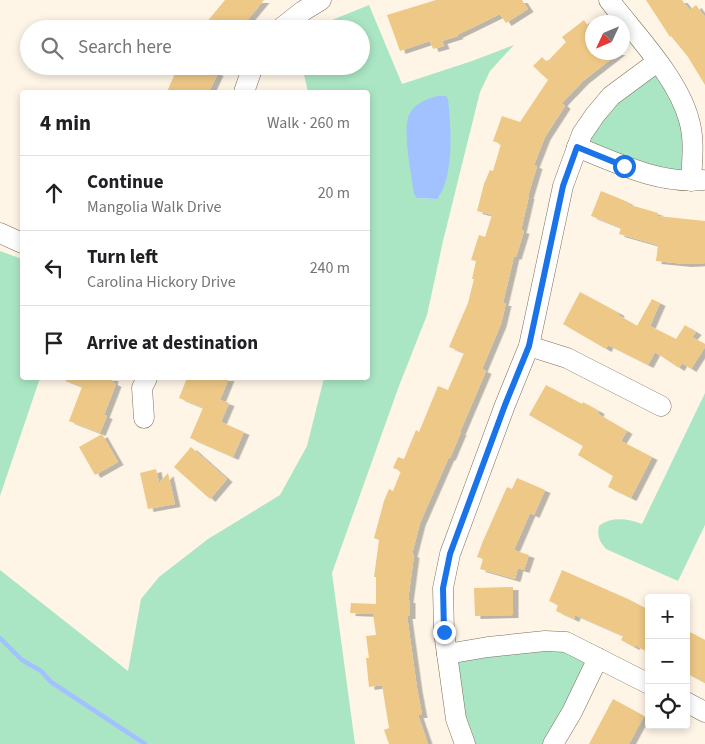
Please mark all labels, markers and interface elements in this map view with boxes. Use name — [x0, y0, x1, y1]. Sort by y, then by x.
north arrow — [585, 15, 630, 60]
search box — [20, 20, 370, 75]
icon: search — [38, 34, 66, 62]
text: Search here — [78, 34, 172, 61]
text: 4 min — [40, 108, 91, 138]
text: Walk · 260 m — [267, 112, 350, 134]
route start — [613, 155, 636, 178]
text: Continue — [87, 169, 164, 196]
icon: ahead — [40, 179, 68, 207]
text: 20 m — [318, 182, 350, 204]
text: Mangolia Walk Drive — [87, 196, 222, 218]
text: Turn left — [87, 244, 158, 271]
icon: left — [40, 254, 68, 282]
text: 240 m — [310, 257, 350, 279]
text: Carolina Hickory Drive — [87, 271, 236, 293]
icon: arrive — [40, 329, 68, 357]
text: Arrive at destination — [87, 330, 258, 357]
map controls — [645, 594, 690, 729]
button: + — [645, 594, 690, 639]
route end — [433, 621, 456, 644]
button: − — [645, 639, 690, 684]
button: locate — [645, 684, 690, 729]

